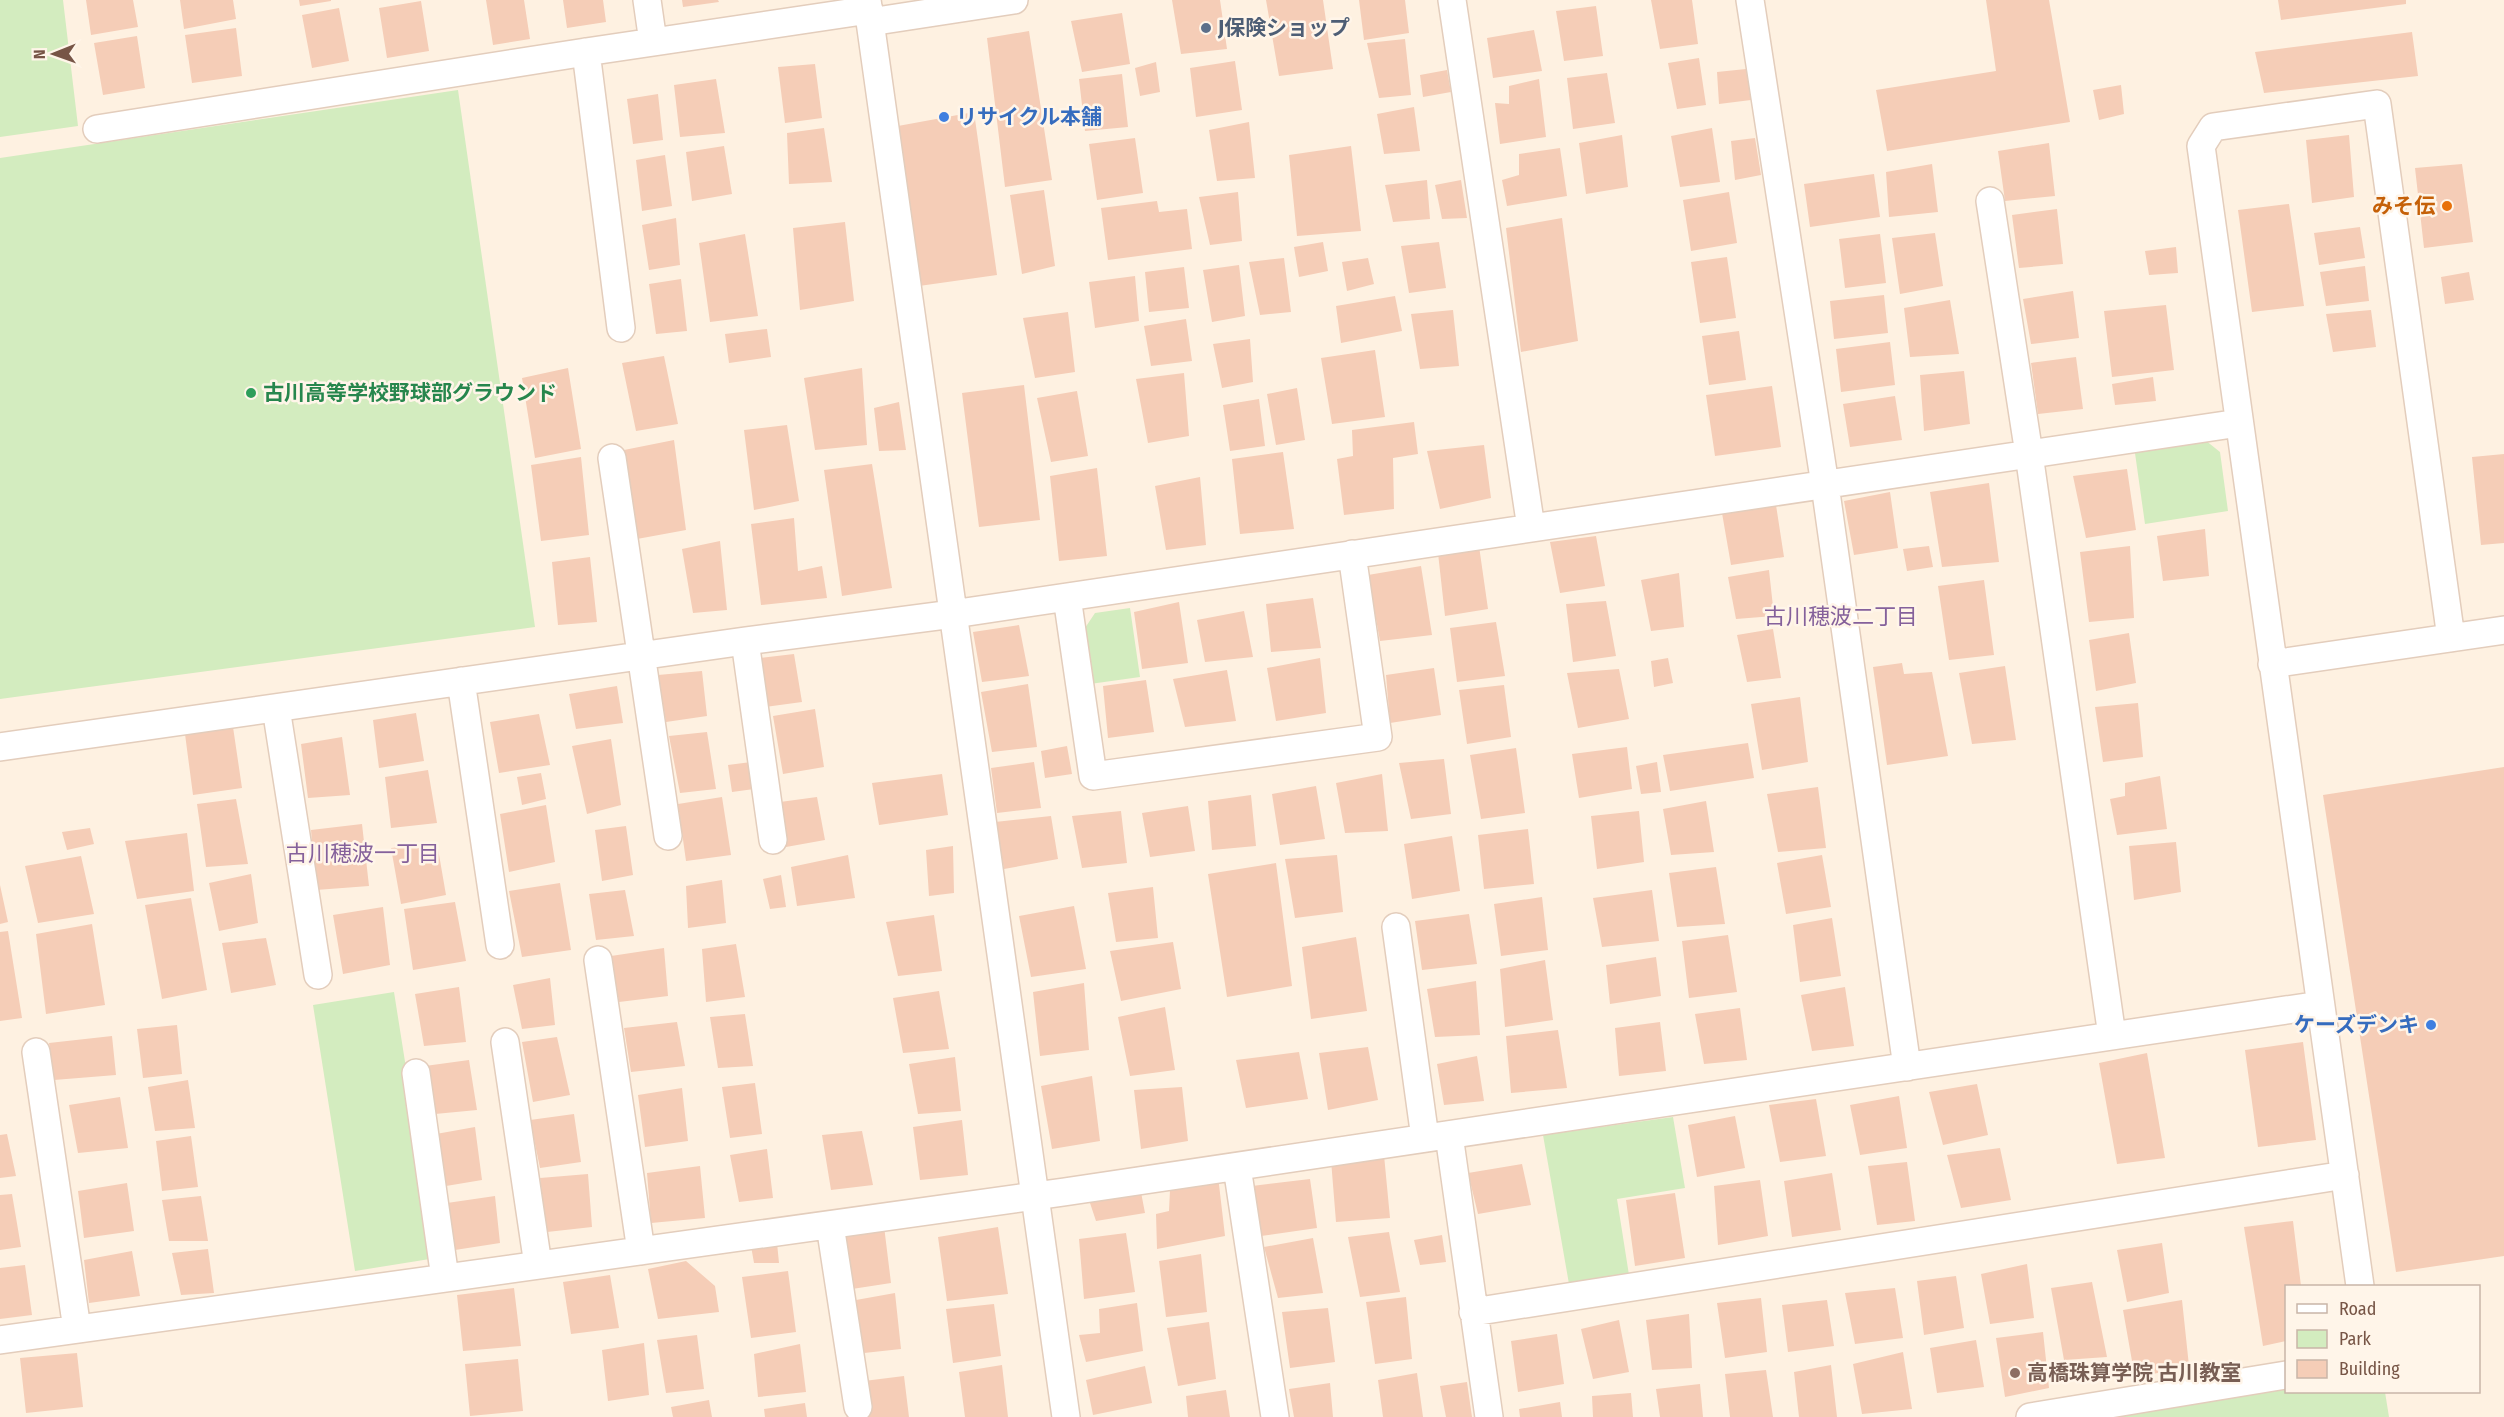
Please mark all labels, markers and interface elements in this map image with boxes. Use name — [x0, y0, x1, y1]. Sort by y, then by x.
place label: J保険ショップ — [1217, 15, 1350, 41]
marker: J保険ショップ — [1199, 21, 1213, 35]
north arrow — [24, 24, 84, 84]
text: N — [30, 49, 49, 59]
place label: リサイクル本舗 — [956, 104, 1102, 130]
marker: リサイクル本舗 — [937, 110, 951, 124]
place label: みそ伝 — [2372, 193, 2436, 219]
marker: みそ伝 — [2440, 199, 2454, 213]
place label: 古川高等学校野球部グラウンド — [263, 380, 557, 406]
marker: 古川高等学校野球部グラウンド — [244, 386, 258, 400]
district label: 古川穂波二丁目 — [1764, 603, 1918, 630]
district label: 古川穂波一丁目 — [286, 840, 440, 867]
place label: ケーズデンキ — [2294, 1012, 2419, 1038]
marker: ケーズデンキ — [2424, 1018, 2438, 1032]
legend — [2285, 1285, 2480, 1393]
text: Road — [2339, 1298, 2376, 1320]
text: Park — [2339, 1328, 2372, 1350]
text: Building — [2339, 1358, 2400, 1380]
place label: 高橋珠算学院 古川教室 — [2027, 1360, 2241, 1386]
marker: 高橋珠算学院 古川教室 — [2008, 1366, 2022, 1380]

